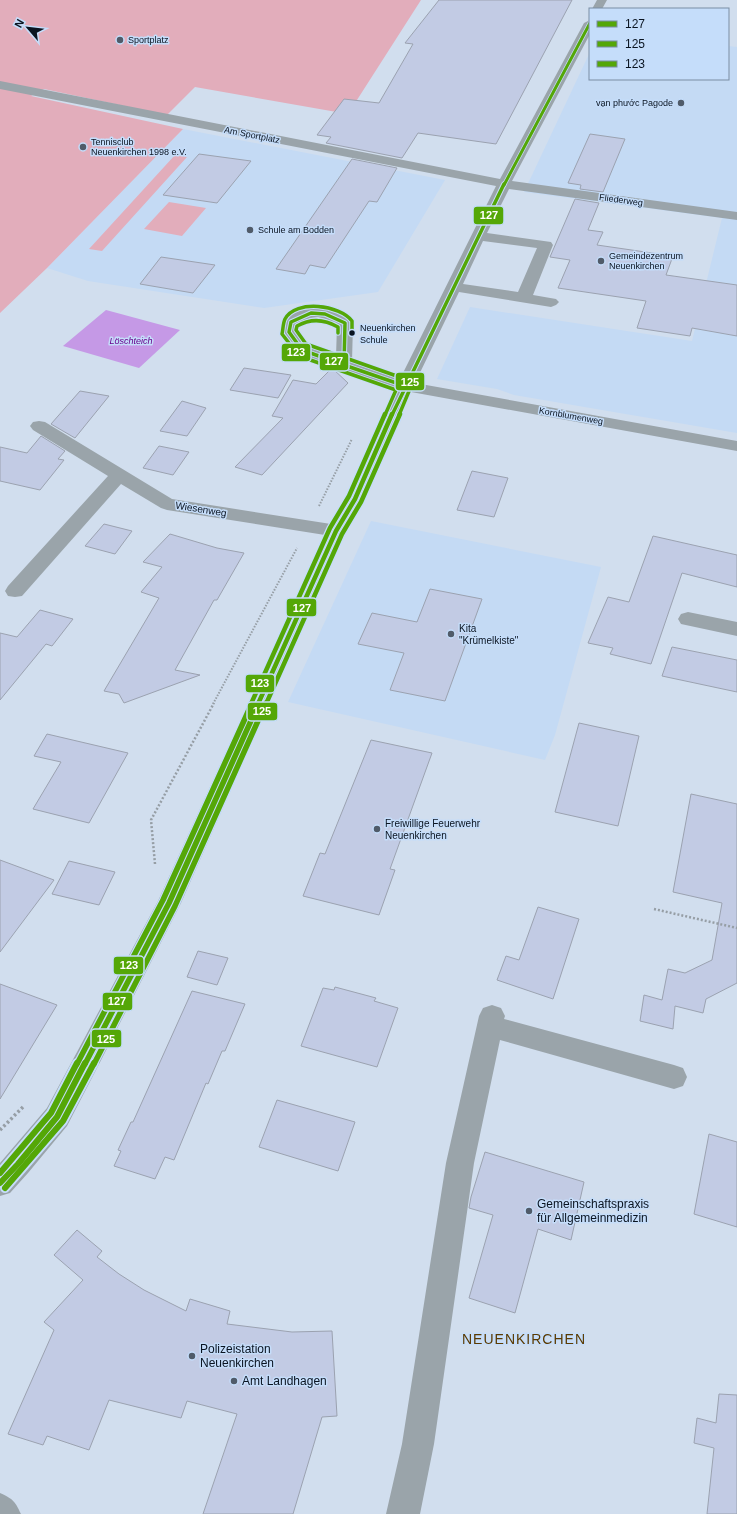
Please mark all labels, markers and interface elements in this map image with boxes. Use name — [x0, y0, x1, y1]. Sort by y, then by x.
north arrow — [8, 8, 48, 48]
legend — [589, 8, 729, 80]
text: N — [12, 17, 26, 30]
text: 127 — [625, 17, 645, 31]
marker: Sportplatz — [115, 35, 125, 45]
place label: Sportplatz — [128, 35, 169, 45]
text: 125 — [625, 37, 645, 51]
text: 123 — [625, 57, 645, 71]
place label: vạn phước Pagode — [596, 98, 673, 108]
marker: vạn phước Pagode — [676, 98, 686, 108]
street label: Am Sportplatz — [223, 125, 281, 145]
place label: Tennisclub Neuenkirchen 1998 e.V. — [91, 137, 187, 157]
marker: Tennisclub Neuenkirchen 1998 e.V. — [78, 142, 88, 152]
street label: Fliederweg — [599, 192, 643, 208]
line badge: 127 — [473, 206, 504, 225]
text: 127 — [480, 209, 498, 221]
marker: Schule am Bodden — [245, 225, 255, 235]
place label: Schule am Bodden — [258, 225, 334, 235]
place label: Gemeindezentrum Neuenkirchen — [609, 251, 683, 271]
marker: Gemeindezentrum Neuenkirchen — [596, 256, 606, 266]
place label: Neuenkirchen Schule — [360, 323, 416, 345]
marker: Neuenkirchen Schule — [347, 328, 357, 338]
water label: Löschteich — [109, 336, 153, 346]
line badge: 123 — [281, 343, 311, 362]
text: 123 — [287, 346, 305, 358]
line badge: 127 — [319, 352, 349, 371]
text: 127 — [325, 355, 343, 367]
line badge: 125 — [395, 372, 425, 391]
text: 125 — [401, 376, 419, 388]
street label: Kornblumenweg — [538, 405, 604, 427]
street label: Wiesenweg — [175, 500, 227, 518]
line badge: 127 — [286, 598, 317, 617]
text: 127 — [293, 602, 311, 614]
place label: Kita "Krümelkiste" — [459, 623, 519, 646]
marker: Kita "Krümelkiste" — [446, 629, 456, 639]
line badge: 123 — [245, 674, 275, 693]
text: 123 — [251, 677, 269, 689]
line badge: 125 — [247, 702, 278, 721]
text: 125 — [253, 705, 271, 717]
place label: Freiwillige Feuerwehr Neuenkirchen — [385, 818, 481, 841]
marker: Freiwillige Feuerwehr Neuenkirchen — [372, 824, 382, 834]
line badge: 123 — [113, 956, 144, 975]
text: 123 — [120, 959, 138, 971]
line badge: 127 — [102, 992, 133, 1011]
text: 127 — [108, 995, 126, 1007]
line badge: 125 — [91, 1029, 122, 1048]
text: 125 — [97, 1033, 115, 1045]
place label: Gemeinschaftspraxis für Allgemeinmedizin — [537, 1197, 649, 1225]
marker: Gemeinschaftspraxis für Allgemeinmedizin — [524, 1206, 534, 1216]
district label: NEUENKIRCHEN — [462, 1331, 586, 1347]
place label: Polizeistation Neuenkirchen — [200, 1342, 274, 1370]
marker: Polizeistation Neuenkirchen — [187, 1351, 197, 1361]
place label: Amt Landhagen — [242, 1374, 327, 1388]
marker: Amt Landhagen — [229, 1376, 239, 1386]

